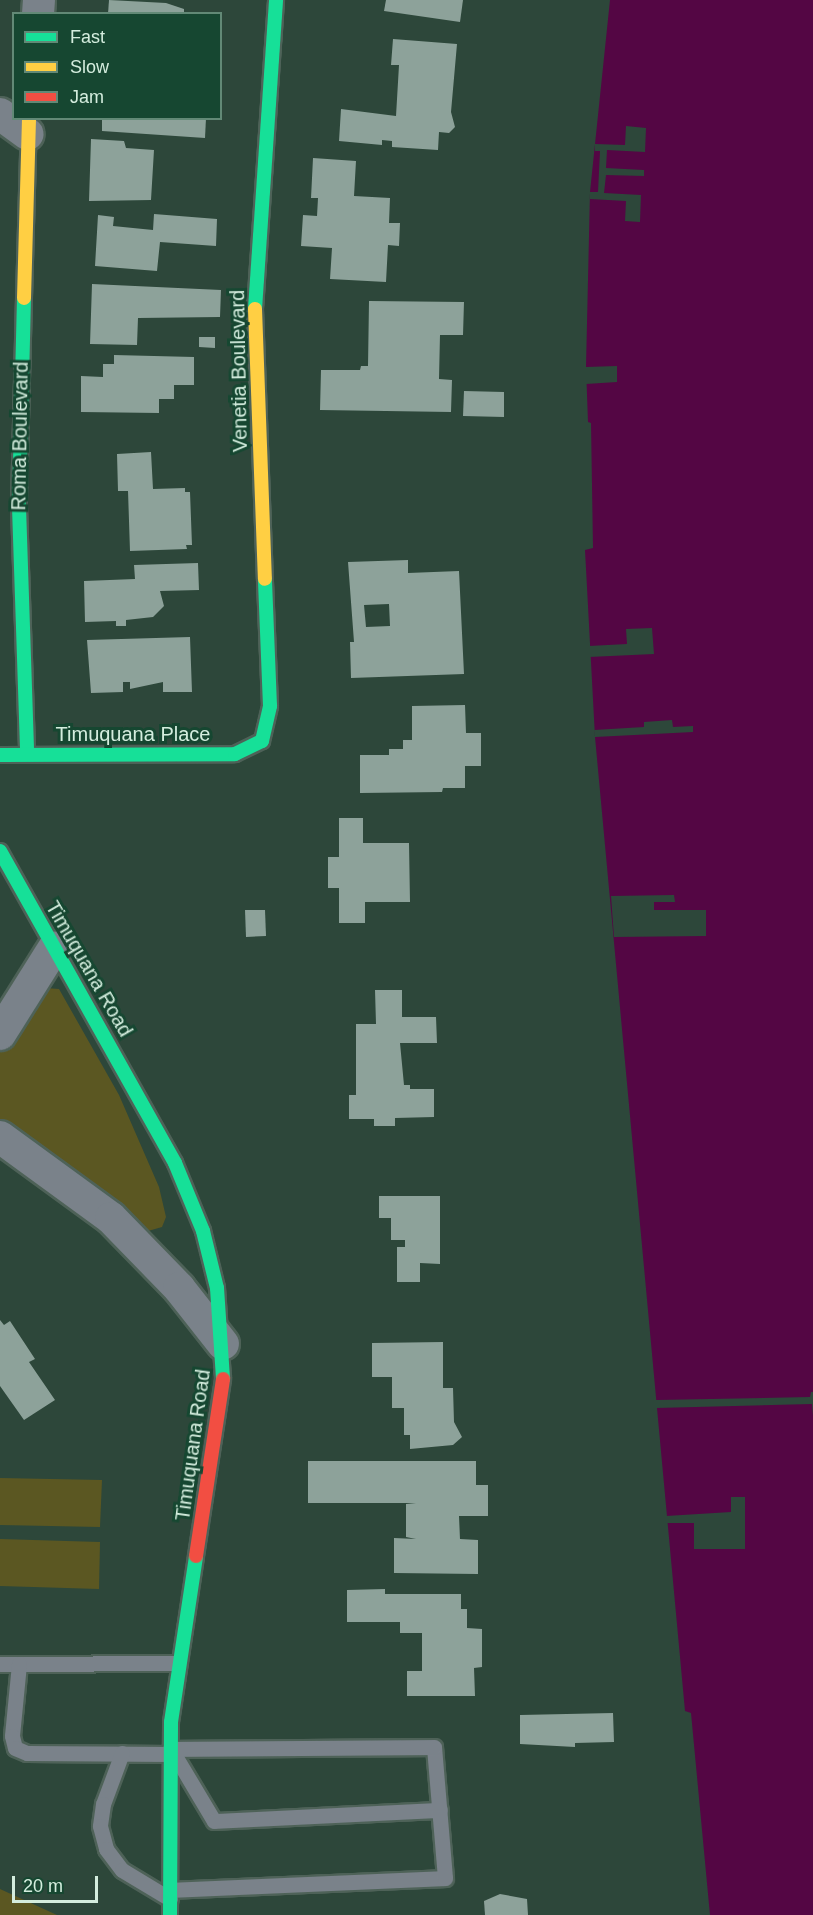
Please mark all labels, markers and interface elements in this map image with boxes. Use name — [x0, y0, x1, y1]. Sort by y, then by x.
legend — [12, 12, 222, 120]
text: Fast — [70, 27, 105, 47]
text: Slow — [70, 57, 109, 77]
text: Jam — [70, 87, 104, 107]
street label: Venetia Boulevard — [226, 290, 252, 452]
street label: Roma Boulevard — [7, 361, 33, 511]
street label: Timuquana Place — [56, 722, 210, 746]
street label: Timuquana Road — [40, 897, 138, 1041]
street label: Timuquana Road — [170, 1368, 216, 1522]
scale bar — [15, 1864, 100, 1902]
text: 20 m — [23, 1876, 63, 1896]

